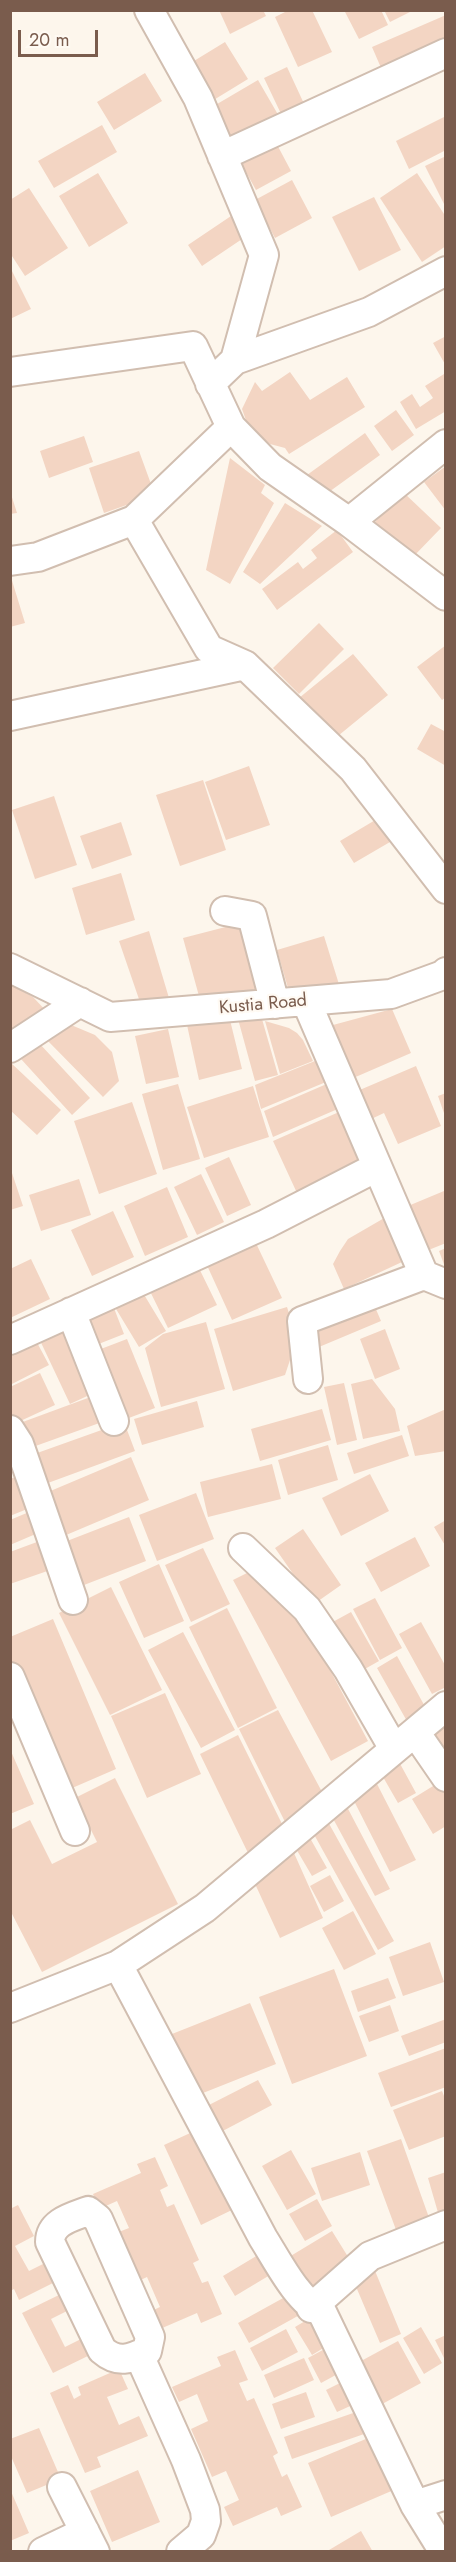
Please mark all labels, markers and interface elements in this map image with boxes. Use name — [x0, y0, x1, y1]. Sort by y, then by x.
scale bar — [21, 18, 100, 56]
text: 20 m — [29, 27, 69, 53]
street label: Kustia Road — [218, 990, 308, 1020]

